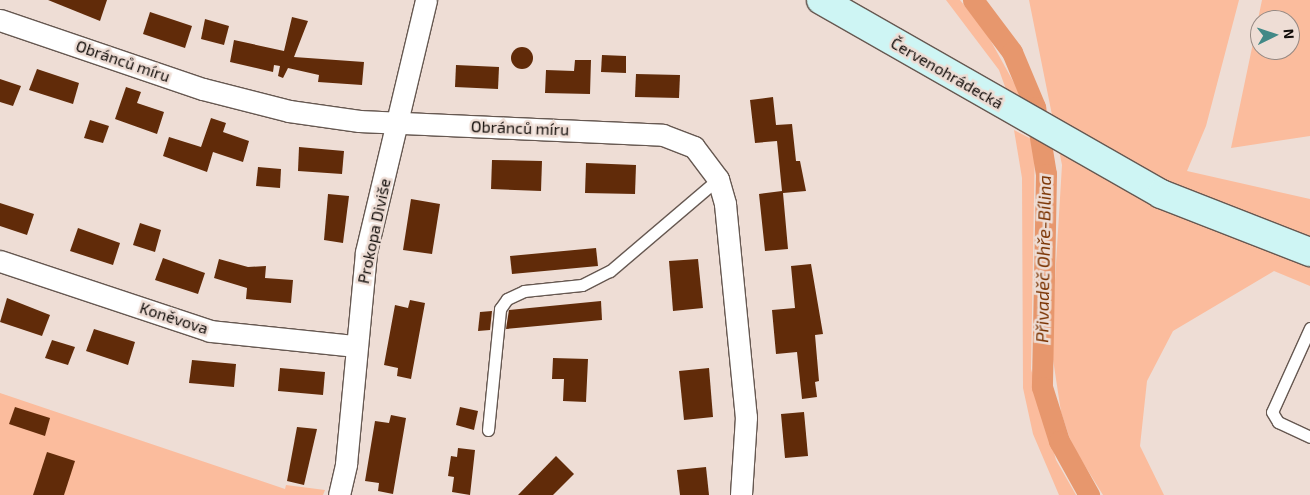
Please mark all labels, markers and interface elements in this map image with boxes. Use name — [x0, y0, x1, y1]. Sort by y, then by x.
north arrow — [1250, 10, 1300, 60]
text: N — [1281, 28, 1298, 40]
street label: Červenohrádecká — [887, 33, 1007, 113]
street label: Obránců míru — [73, 36, 173, 86]
street label: Obránců míru — [471, 117, 569, 139]
water label: Přivaděč Ohře-Bílina — [1031, 175, 1055, 343]
street label: Prokopa Diviše — [353, 177, 395, 285]
street label: Koněvova — [137, 298, 211, 338]

